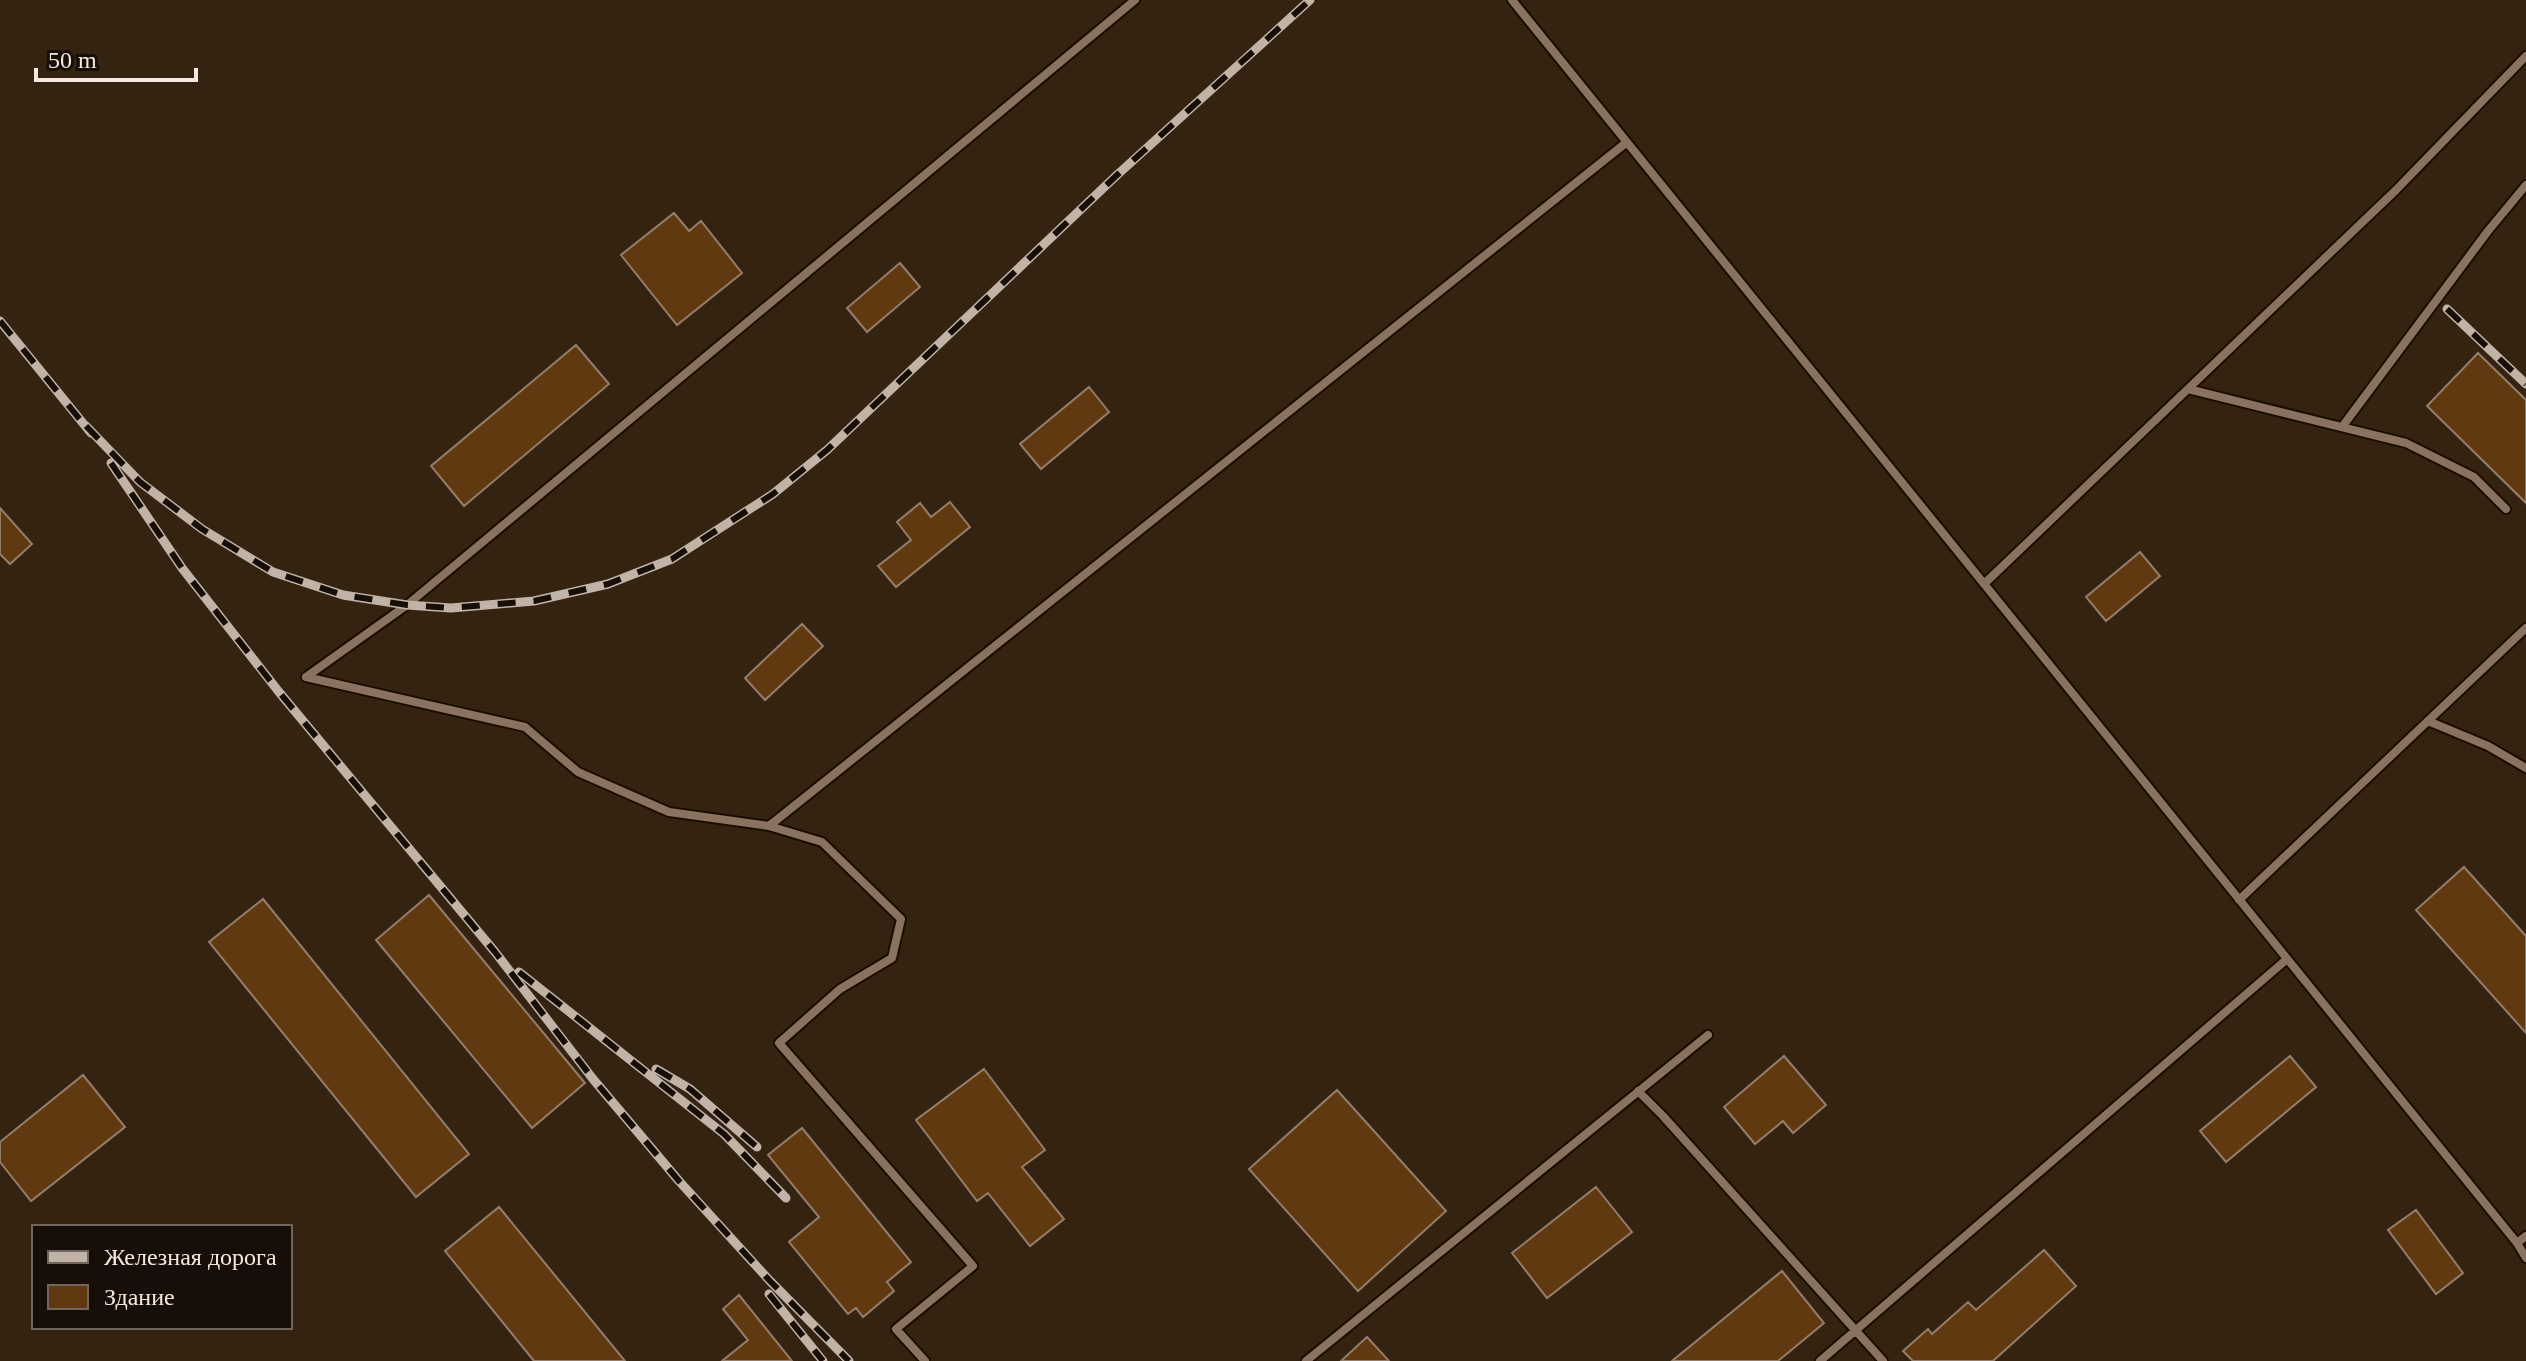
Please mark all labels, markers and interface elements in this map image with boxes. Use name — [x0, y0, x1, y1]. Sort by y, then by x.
scale bar — [36, 32, 196, 82]
text: 50 m — [48, 47, 97, 73]
legend — [32, 1225, 292, 1329]
text: Железная дорога — [104, 1244, 277, 1270]
text: Здание — [104, 1284, 175, 1310]

